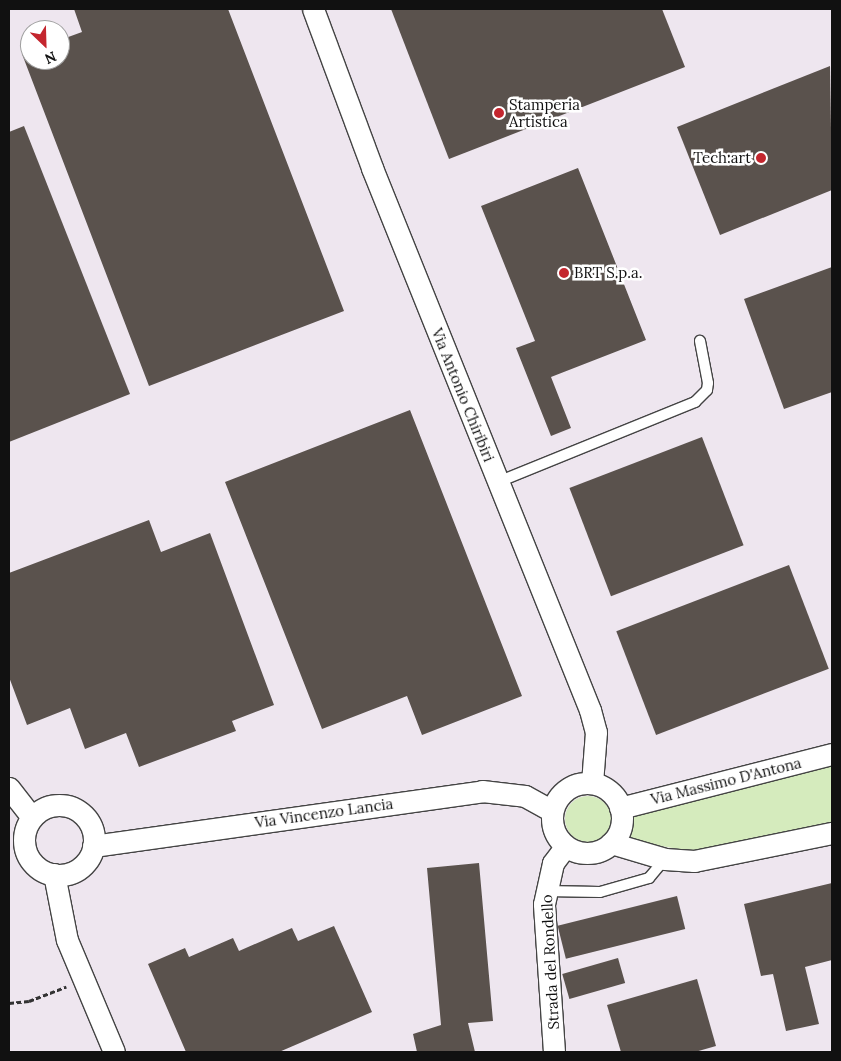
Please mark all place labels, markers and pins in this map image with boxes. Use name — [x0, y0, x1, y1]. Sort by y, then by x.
place label: Stamperia Artistica — [509, 95, 580, 130]
marker: Stamperia Artistica — [493, 107, 505, 119]
place label: Tech:art — [693, 149, 751, 167]
marker: Tech:art — [755, 152, 767, 164]
place label: BRT S.p.a. — [574, 264, 642, 282]
marker: BRT S.p.a. — [558, 267, 570, 279]

